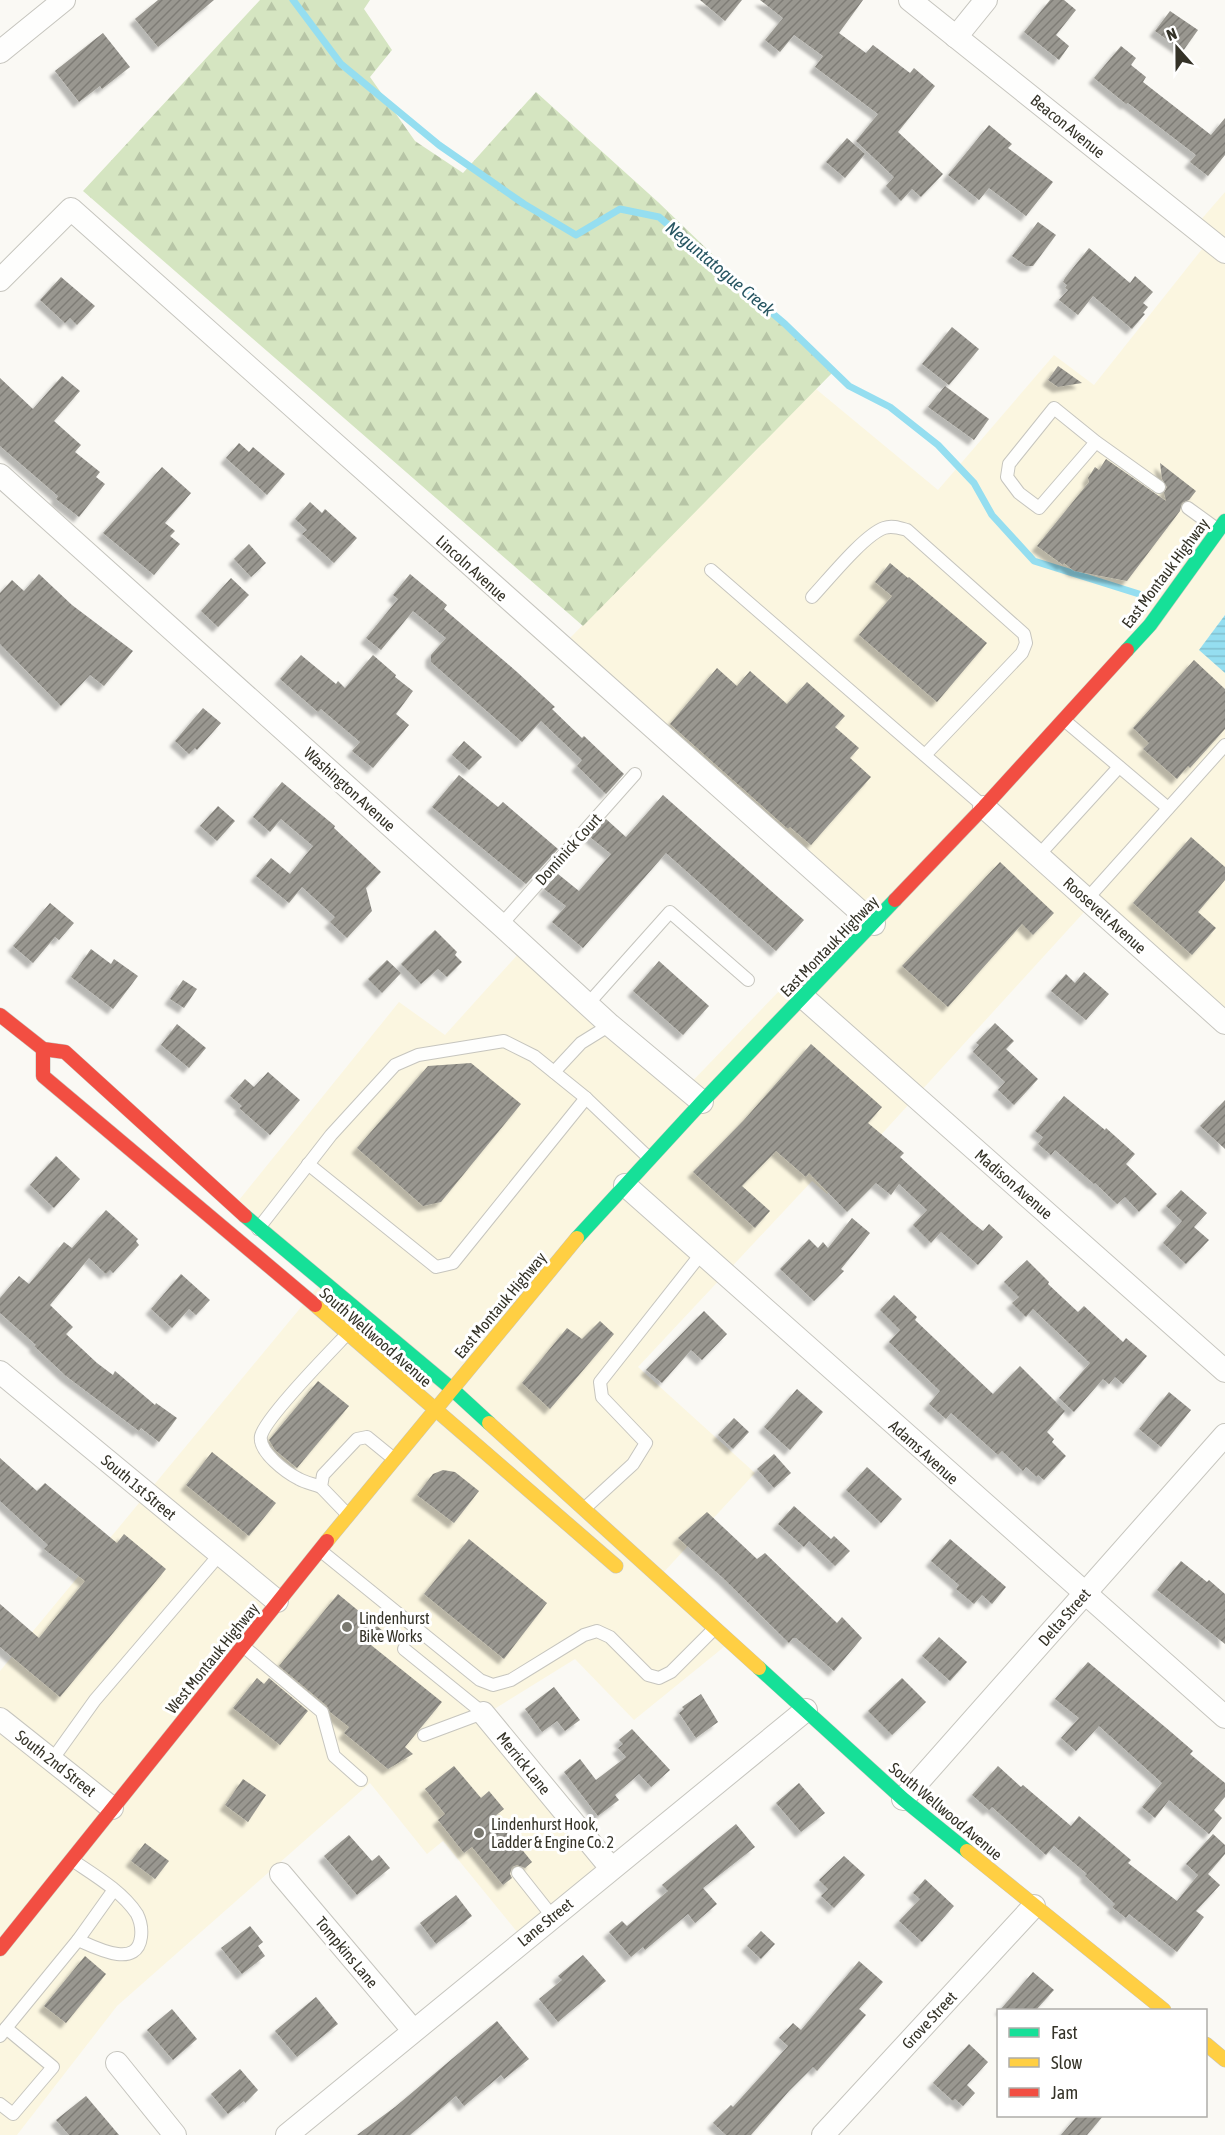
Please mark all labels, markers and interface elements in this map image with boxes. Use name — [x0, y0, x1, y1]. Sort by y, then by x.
north arrow — [1147, 18, 1207, 78]
text: N — [1164, 24, 1179, 44]
street label: Beacon Avenue — [1027, 91, 1109, 161]
water label: Neguntatogue Creek — [662, 217, 780, 321]
street label: East Montauk Highway — [1118, 514, 1213, 632]
street label: Lincoln Avenue — [433, 531, 511, 605]
street label: Washington Avenue — [300, 743, 399, 835]
street label: Dominick Court — [531, 809, 605, 888]
street label: Roosevelt Avenue — [1060, 873, 1150, 957]
street label: East Montauk Highway — [776, 892, 883, 1001]
street label: Madison Avenue — [972, 1145, 1056, 1223]
street label: East Montauk Highway — [450, 1248, 551, 1362]
street label: South Wellwood Avenue — [317, 1284, 435, 1390]
street label: Adams Avenue — [886, 1416, 962, 1488]
street label: South 1st Street — [98, 1451, 180, 1524]
street label: Delta Street — [1034, 1584, 1094, 1649]
street label: West Montauk Highway — [162, 1599, 263, 1717]
place label: Lindenhurst Bike Works — [359, 1609, 430, 1645]
marker: Lindenhurst Bike Works — [340, 1620, 354, 1634]
street label: South 2nd Street — [12, 1726, 100, 1800]
street label: Merrick Lane — [493, 1728, 555, 1798]
street label: South Wellwood Avenue — [886, 1759, 1006, 1863]
place label: Lindenhurst Hook, Ladder & Engine Co. 2 — [491, 1815, 614, 1852]
marker: Lindenhurst Hook, Ladder & Engine Co. 2 — [472, 1826, 486, 1840]
street label: Lane Street — [514, 1894, 577, 1950]
street label: Tompkins Lane — [311, 1913, 382, 1992]
street label: Grove Street — [898, 1987, 960, 2052]
legend — [997, 2009, 1207, 2117]
text: Fast — [1051, 2022, 1078, 2043]
text: Slow — [1051, 2052, 1082, 2073]
text: Jam — [1051, 2082, 1078, 2103]

